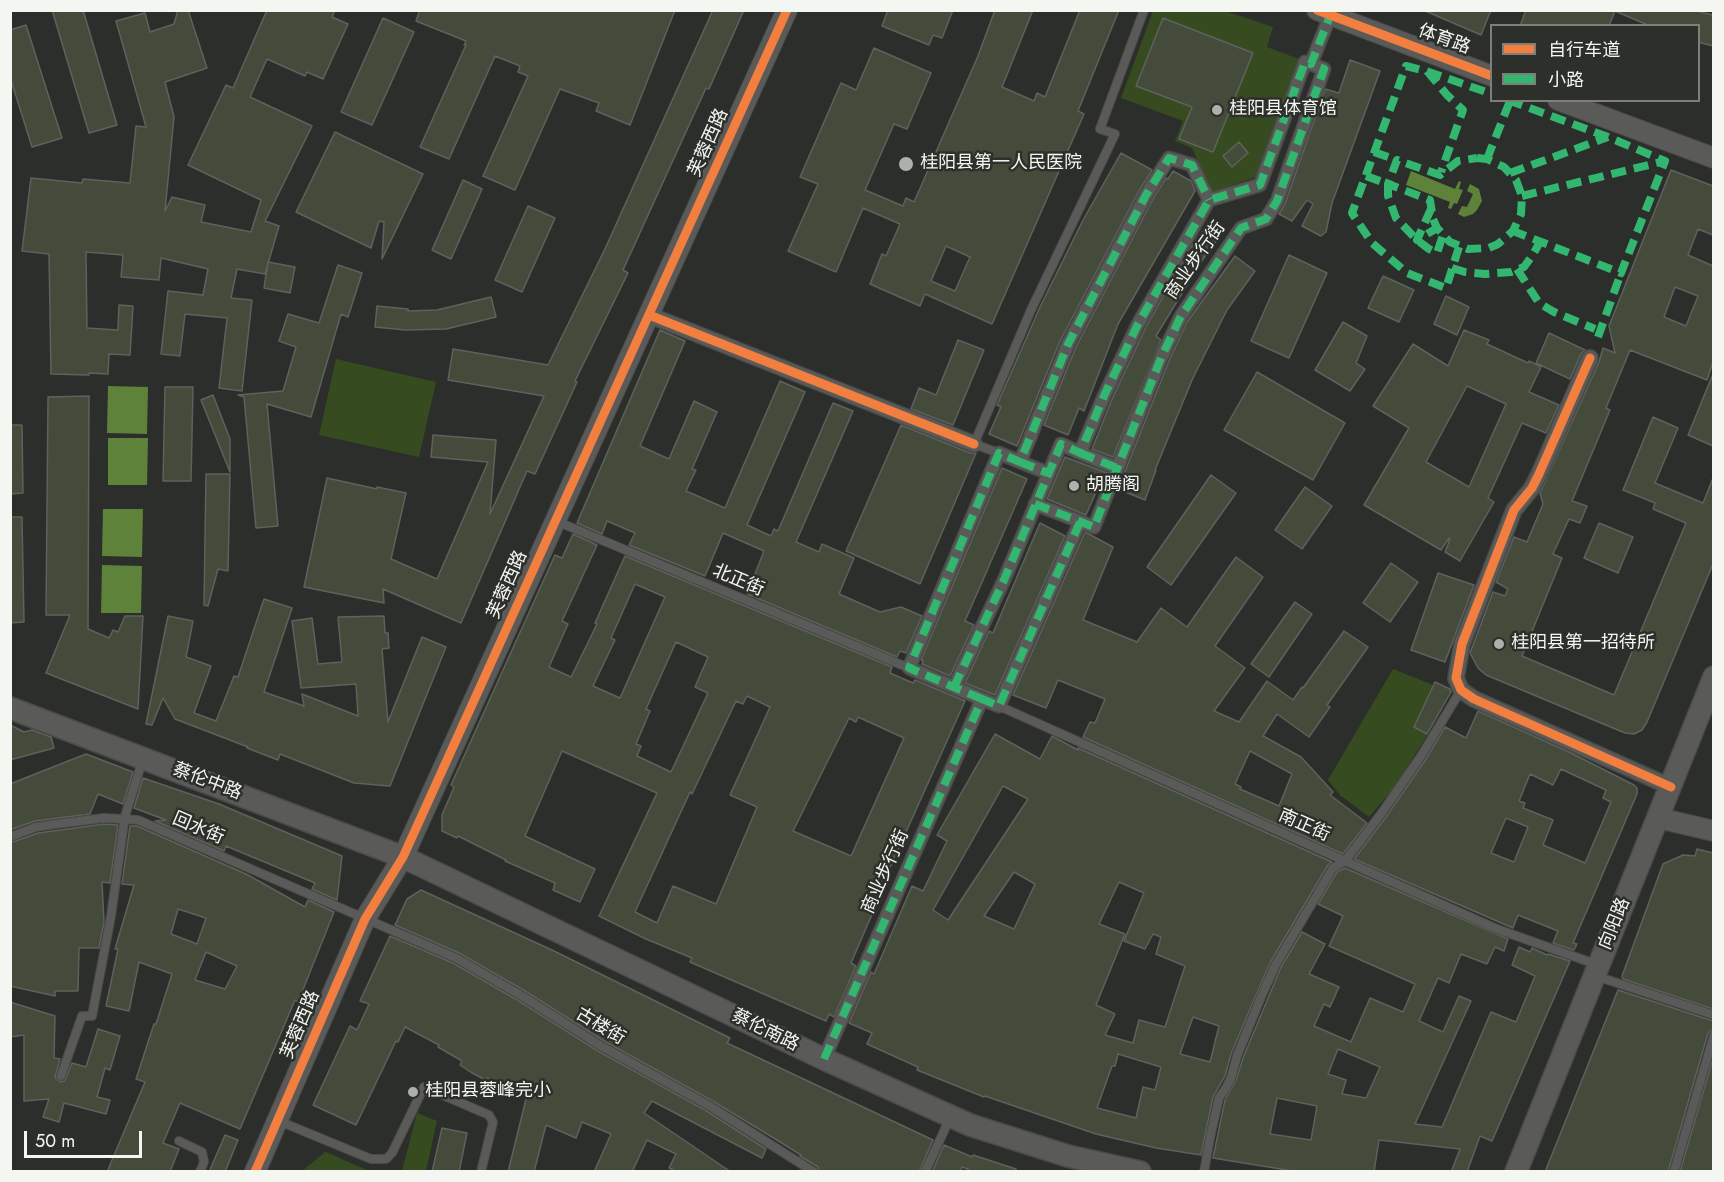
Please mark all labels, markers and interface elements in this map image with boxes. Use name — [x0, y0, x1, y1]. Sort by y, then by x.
street label: 体育路 — [1415, 21, 1473, 59]
legend — [1490, 24, 1700, 102]
text: 自行车道 — [1548, 37, 1620, 63]
text: 小路 — [1548, 67, 1584, 93]
place label: 桂阳县体育馆 — [1229, 99, 1337, 121]
marker: 桂阳县体育馆 — [1210, 103, 1224, 117]
street label: 芙蓉西路 — [684, 106, 734, 180]
place label: 桂阳县第一人民医院 — [920, 153, 1082, 175]
marker: 桂阳县第一人民医院 — [897, 155, 915, 173]
street label: 商业步行街 — [1161, 218, 1231, 304]
place label: 胡腾阁 — [1086, 475, 1140, 497]
marker: 胡腾阁 — [1067, 479, 1081, 493]
street label: 芙蓉西路 — [483, 548, 533, 622]
street label: 北正街 — [709, 561, 767, 601]
place label: 桂阳县第一招待所 — [1511, 633, 1655, 655]
marker: 桂阳县第一招待所 — [1492, 637, 1506, 651]
street label: 蔡伦中路 — [170, 759, 244, 805]
street label: 南正街 — [1275, 805, 1333, 847]
street label: 回水街 — [169, 809, 227, 849]
street label: 商业步行街 — [858, 826, 914, 918]
street label: 向阳路 — [1595, 895, 1635, 953]
street label: 芙蓉西路 — [277, 988, 325, 1062]
street label: 古楼街 — [571, 1004, 629, 1050]
street label: 蔡伦南路 — [728, 1006, 802, 1056]
place label: 桂阳县蓉峰完小 — [425, 1081, 551, 1103]
marker: 桂阳县蓉峰完小 — [406, 1085, 420, 1099]
scale bar — [27, 1119, 146, 1157]
text: 50 m — [35, 1128, 75, 1154]

